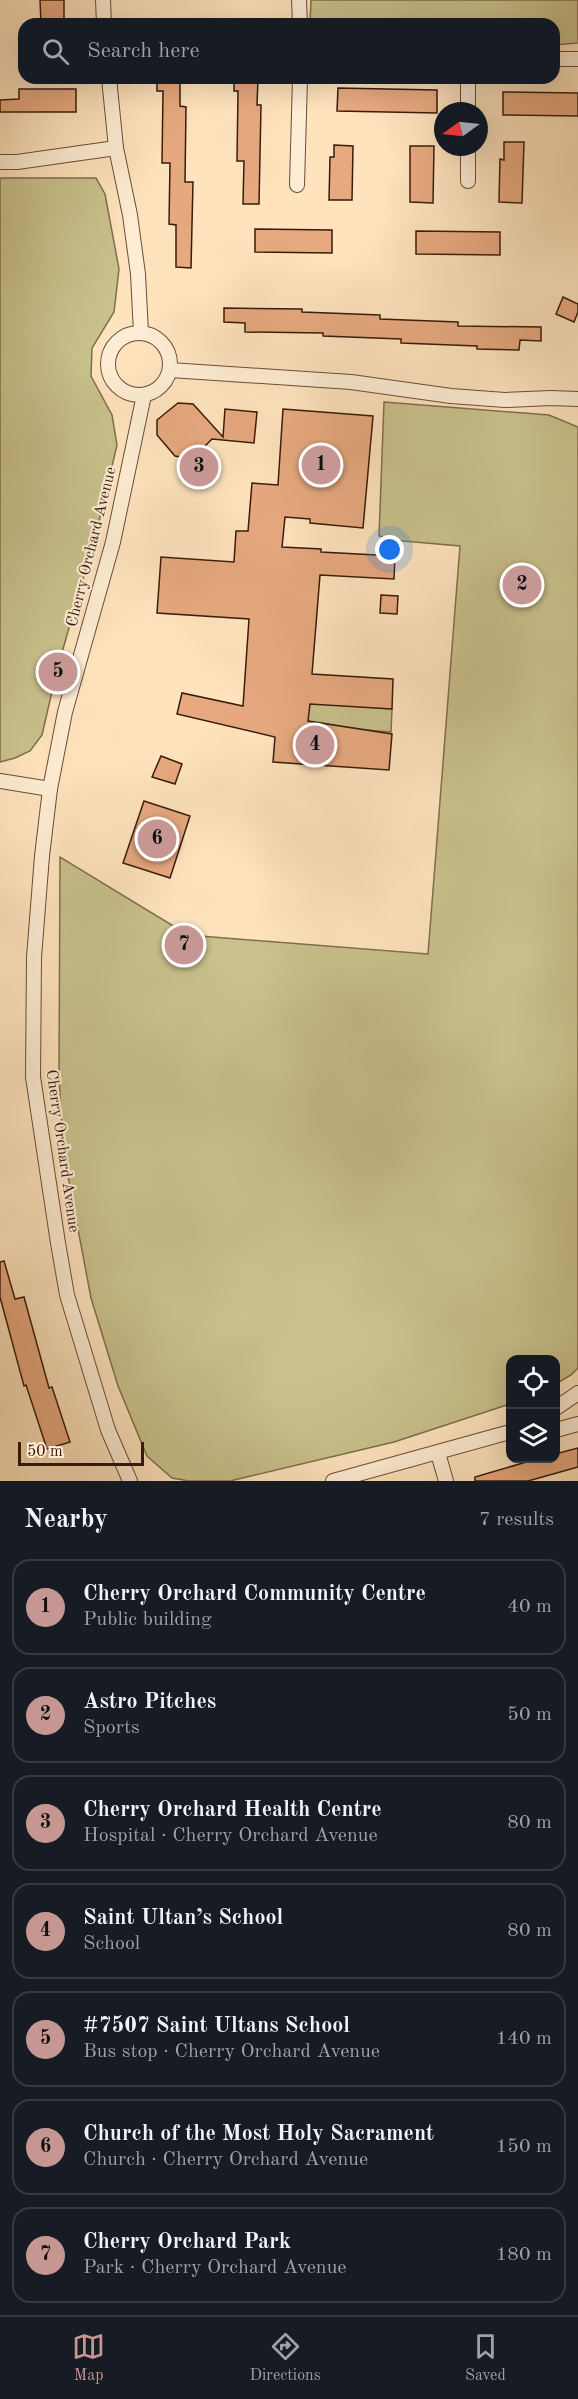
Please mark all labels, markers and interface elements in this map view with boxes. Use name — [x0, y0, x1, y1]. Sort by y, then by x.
search box — [18, 18, 560, 84]
icon: search — [39, 35, 72, 68]
text: Search here — [87, 40, 200, 62]
north arrow — [434, 102, 488, 156]
pin: 1 — [302, 442, 340, 488]
pin: 3 — [180, 444, 218, 490]
street label: Cherry Orchard Avenue — [64, 465, 120, 629]
your location — [375, 535, 404, 564]
pin: 2 — [502, 562, 542, 608]
pin: 5 — [38, 650, 78, 694]
pin: 4 — [296, 722, 334, 768]
pin: 6 — [138, 816, 176, 862]
pin: 7 — [164, 922, 204, 968]
street label: Cherry Orchard Avenue — [43, 1068, 81, 1234]
map controls — [506, 1355, 560, 1463]
button: locate — [506, 1355, 560, 1409]
button: layers — [506, 1409, 560, 1463]
scale bar — [18, 1439, 144, 1466]
text: 50 m — [27, 1444, 63, 1460]
text: Nearby — [24, 1507, 108, 1533]
text: 7 results — [479, 1510, 554, 1530]
text: Cherry Orchard Community Centre — [83, 1583, 426, 1605]
text: 1 — [40, 1597, 51, 1617]
text: 40 m — [507, 1597, 552, 1617]
text: Public building — [83, 1610, 212, 1630]
text: Astro Pitches — [83, 1691, 216, 1713]
text: 2 — [40, 1705, 51, 1725]
text: 50 m — [507, 1705, 552, 1725]
text: Sports — [83, 1718, 140, 1738]
text: Cherry Orchard Health Centre — [83, 1799, 382, 1821]
text: 3 — [40, 1813, 51, 1833]
text: 80 m — [507, 1813, 552, 1833]
text: Hospital · Cherry Orchard Avenue — [83, 1826, 378, 1846]
text: Saint Ultan’s School — [83, 1907, 283, 1929]
text: 4 — [40, 1921, 51, 1941]
text: 80 m — [507, 1921, 552, 1941]
text: School — [83, 1934, 140, 1954]
text: #7507 Saint Ultans School — [83, 2015, 350, 2037]
text: 5 — [40, 2029, 51, 2049]
text: 140 m — [496, 2029, 552, 2049]
text: Bus stop · Cherry Orchard Avenue — [83, 2042, 380, 2062]
text: Church of the Most Holy Sacrament — [83, 2123, 434, 2145]
text: 6 — [40, 2137, 51, 2157]
text: 150 m — [496, 2137, 552, 2157]
text: Church · Cherry Orchard Avenue — [83, 2150, 368, 2170]
text: Cherry Orchard Park — [83, 2231, 291, 2253]
text: 7 — [40, 2245, 51, 2265]
text: 180 m — [496, 2245, 552, 2265]
text: Park · Cherry Orchard Avenue — [83, 2258, 347, 2278]
tab: Map — [72, 2330, 105, 2386]
tab: Directions — [250, 2330, 321, 2386]
tab: Saved — [465, 2330, 506, 2386]

